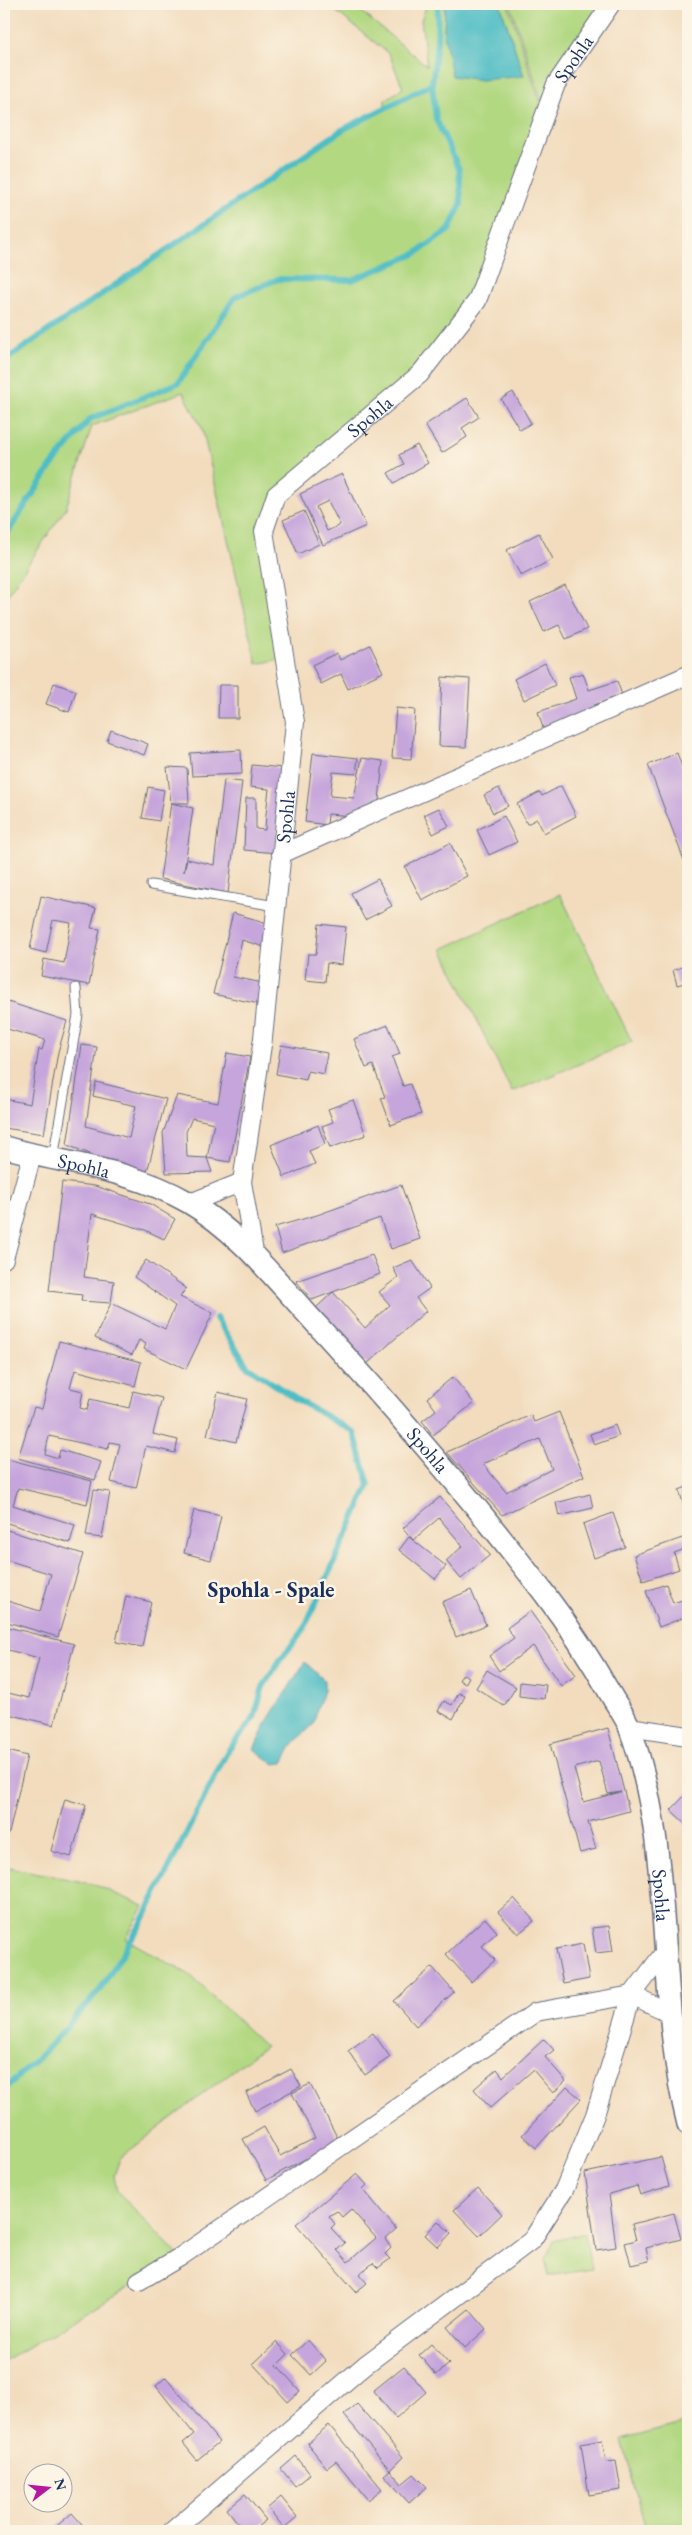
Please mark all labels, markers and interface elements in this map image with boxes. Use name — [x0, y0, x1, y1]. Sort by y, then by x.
street label: Spohla — [548, 30, 599, 88]
street label: Spohla — [341, 389, 398, 443]
street label: Spohla — [270, 789, 301, 844]
street label: Spohla — [56, 1147, 113, 1184]
street label: Spohla — [401, 1422, 455, 1478]
district label: Spohla - Spale — [208, 1575, 334, 1604]
street label: Spohla — [646, 1868, 677, 1922]
north arrow — [22, 2462, 72, 2512]
text: N — [50, 2476, 71, 2493]

